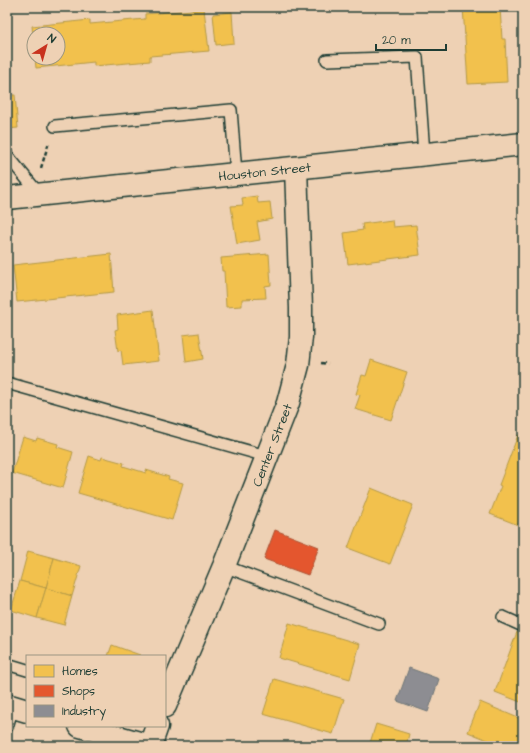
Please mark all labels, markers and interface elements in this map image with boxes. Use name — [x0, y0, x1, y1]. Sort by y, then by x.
north arrow — [26, 26, 66, 66]
scale bar — [376, 26, 446, 52]
text: N — [44, 30, 59, 47]
text: 20 m — [382, 32, 411, 49]
street label: Houston Street — [218, 158, 313, 186]
street label: Center Street — [248, 401, 297, 489]
legend — [26, 655, 166, 727]
text: Homes — [62, 663, 98, 680]
text: Shops — [62, 683, 95, 700]
text: Industry — [62, 703, 107, 721]

